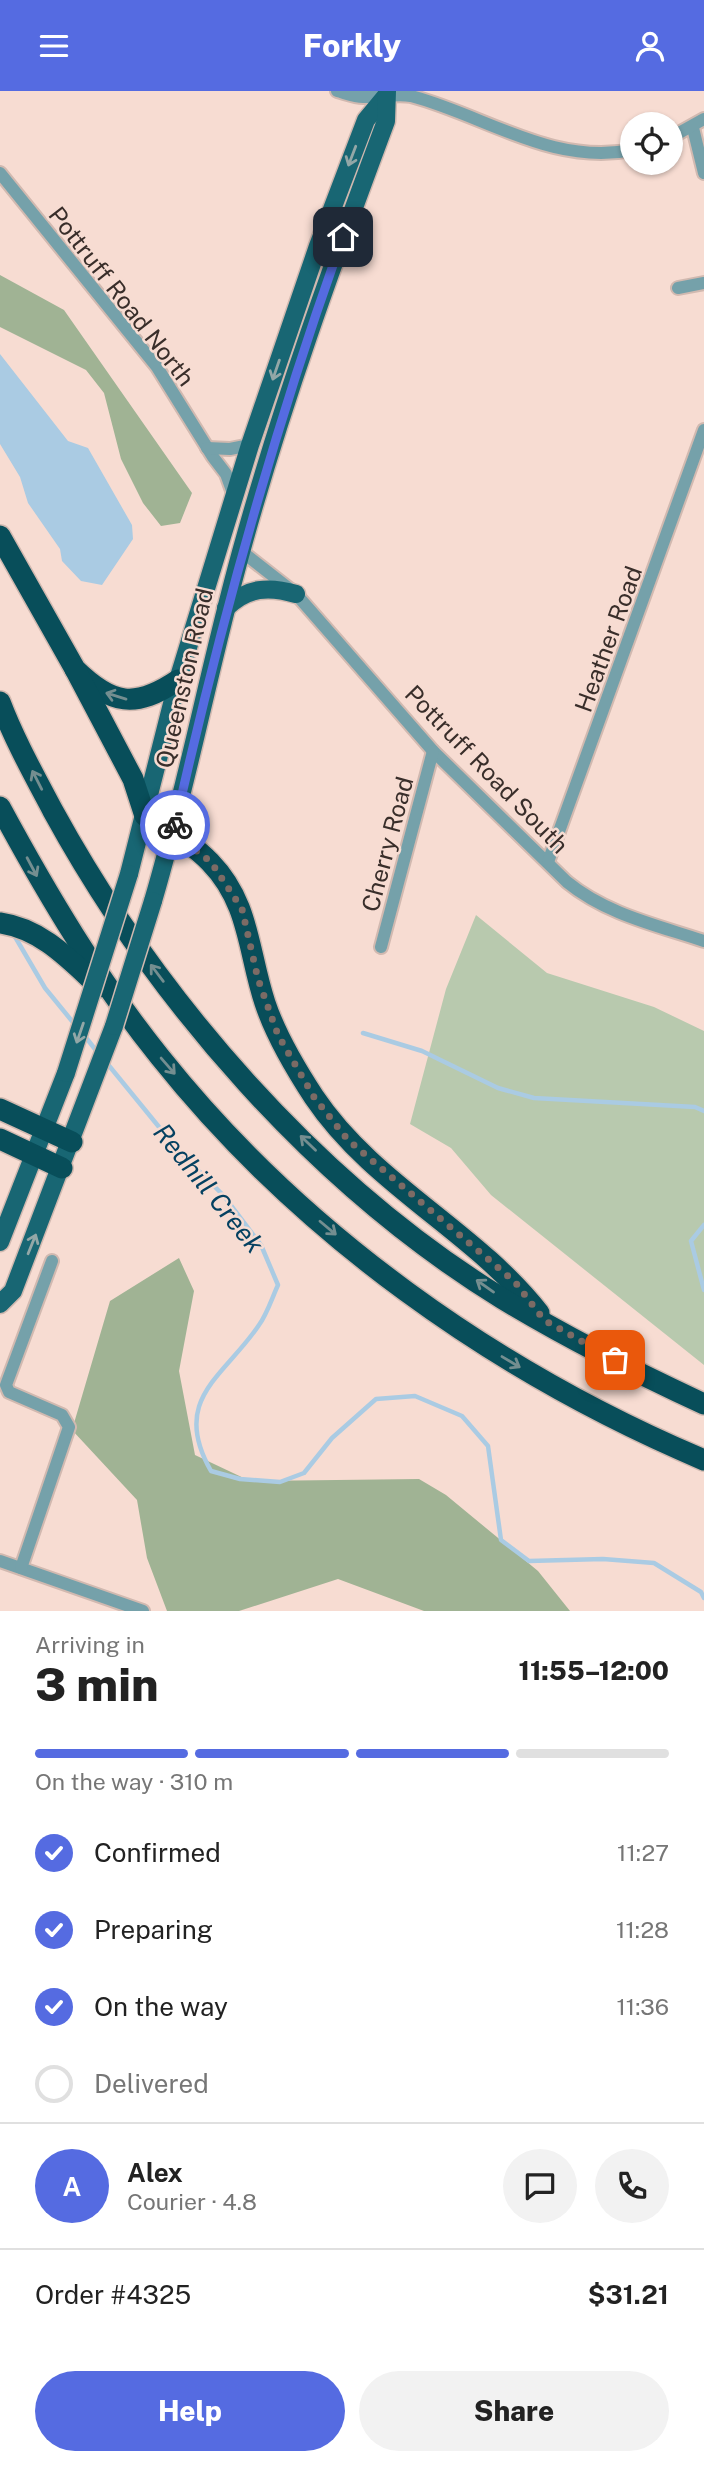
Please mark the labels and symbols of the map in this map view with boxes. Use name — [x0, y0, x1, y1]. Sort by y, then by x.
one-way arrow — [345, 144, 358, 166]
street label: Pottruff Road North — [43, 201, 201, 391]
pin — [313, 207, 373, 267]
one-way arrow — [269, 359, 282, 381]
street label: Heather Road — [569, 562, 647, 716]
street label: Queenston Road — [150, 585, 218, 771]
street label: Pottruff Road South — [400, 679, 574, 859]
one-way arrow — [105, 689, 127, 702]
one-way arrow — [30, 770, 44, 791]
street label: Cherry Road — [356, 773, 418, 915]
courier — [140, 790, 210, 860]
one-way arrow — [26, 857, 40, 877]
one-way arrow — [150, 964, 165, 983]
one-way arrow — [73, 1022, 86, 1044]
one-way arrow — [160, 1057, 176, 1075]
water label: Redhill Creek — [147, 1117, 271, 1259]
one-way arrow — [299, 1135, 317, 1151]
one-way arrow — [319, 1220, 337, 1236]
one-way arrow — [26, 1234, 39, 1256]
one-way arrow — [476, 1279, 495, 1293]
pin — [585, 1330, 645, 1390]
one-way arrow — [501, 1355, 521, 1369]

